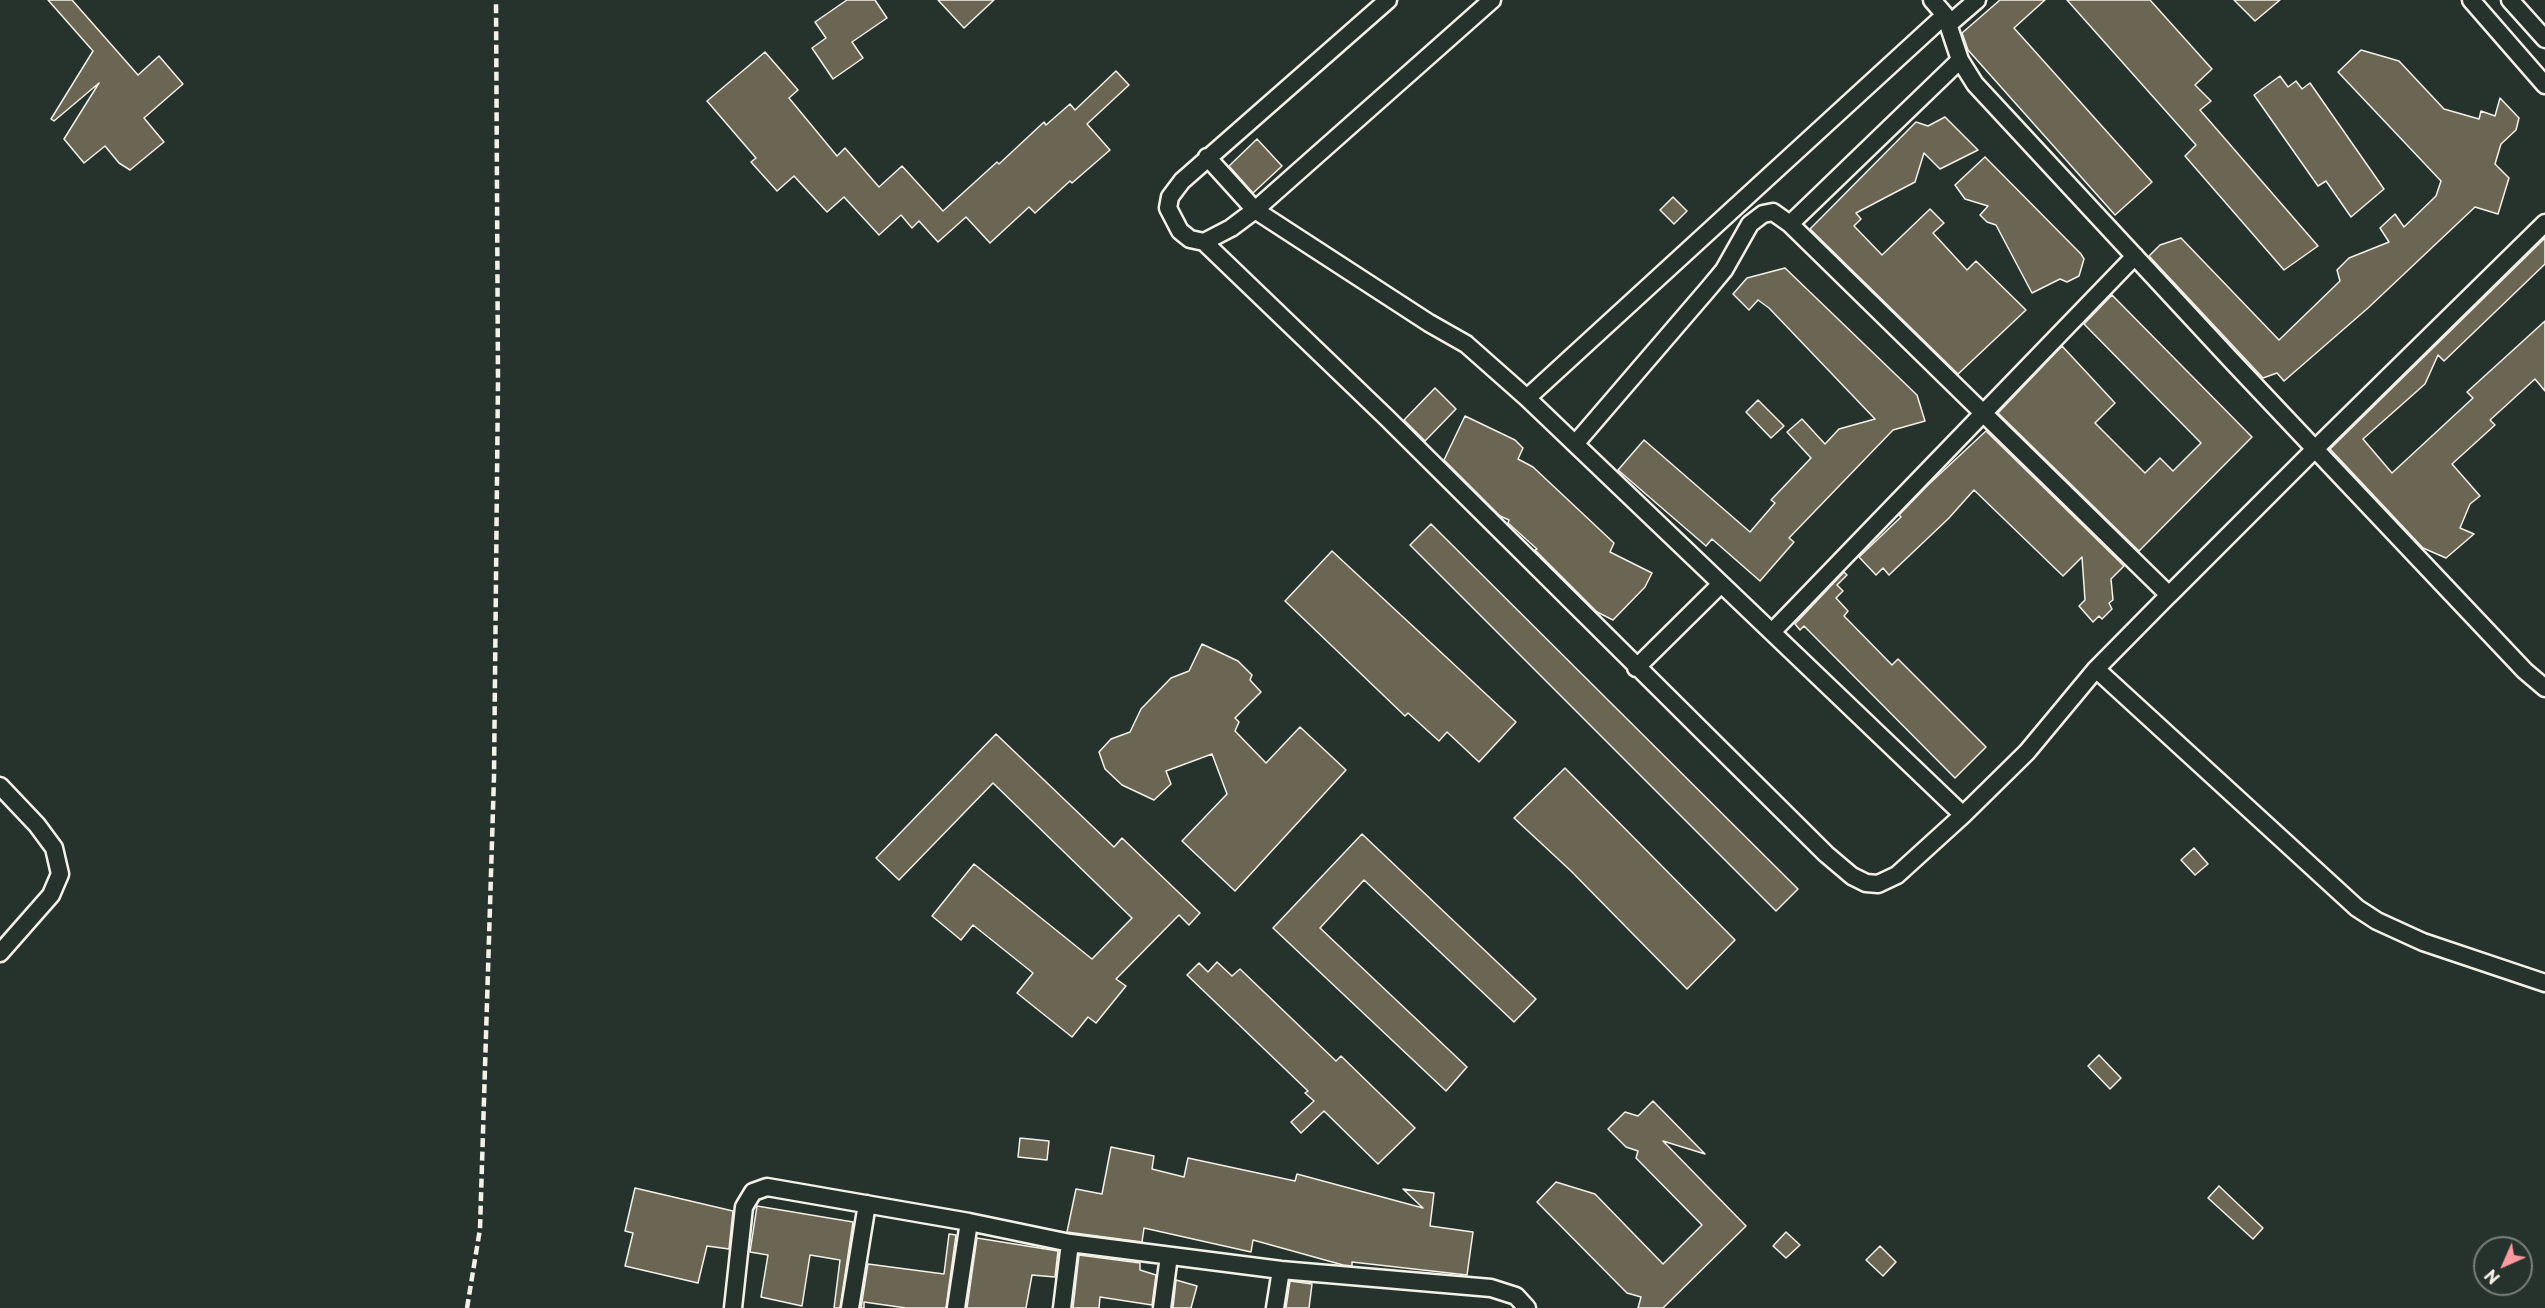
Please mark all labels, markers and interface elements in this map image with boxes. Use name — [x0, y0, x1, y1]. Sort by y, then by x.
north arrow — [2473, 1236, 2533, 1296]
text: N — [2479, 1264, 2505, 1290]

